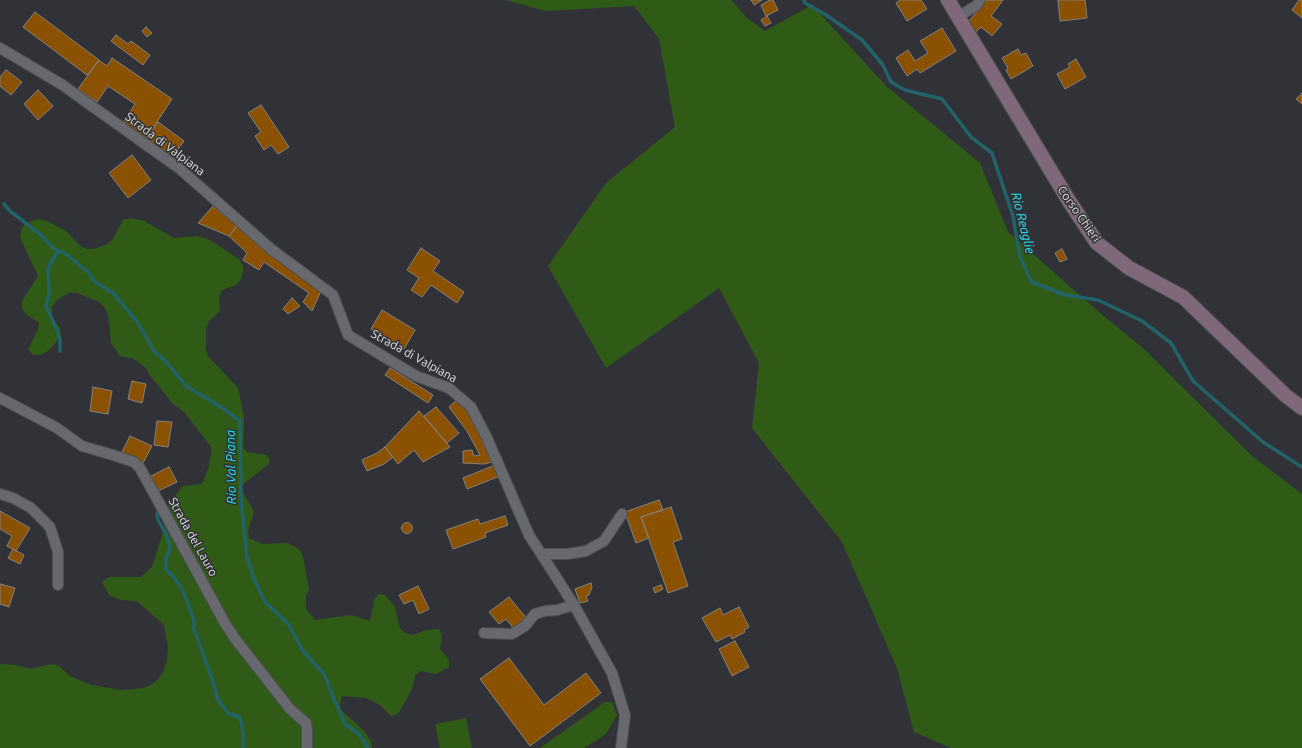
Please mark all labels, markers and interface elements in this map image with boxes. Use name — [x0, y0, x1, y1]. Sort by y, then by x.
street label: Strada di Valpiana — [122, 109, 208, 179]
street label: Corso Chieri — [1054, 183, 1104, 245]
water label: Rio Reaglie — [1008, 191, 1038, 255]
street label: Strada di Valpiana — [368, 326, 460, 386]
water label: Rio Val Piana — [223, 430, 239, 504]
street label: Strada del Lauro — [165, 495, 221, 579]

